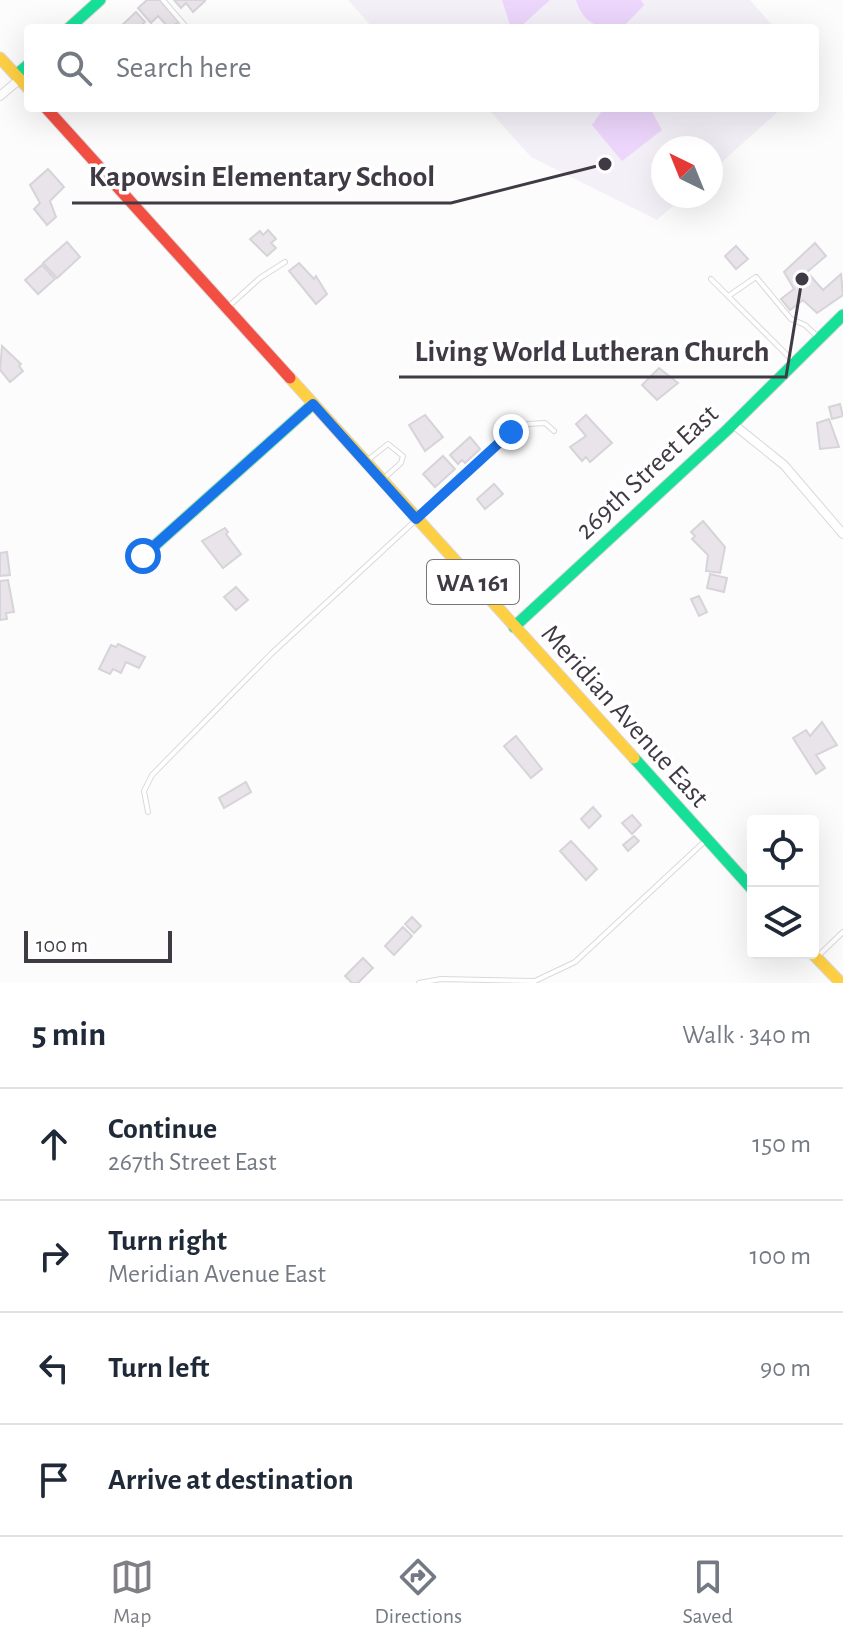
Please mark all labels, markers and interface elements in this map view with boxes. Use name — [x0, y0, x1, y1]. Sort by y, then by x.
search box — [24, 24, 819, 112]
icon: search — [52, 46, 96, 90]
text: Search here — [116, 53, 252, 83]
north arrow — [651, 136, 723, 208]
callout: Kapowsin Elementary School — [72, 149, 451, 203]
text: Kapowsin Elementary School — [89, 162, 435, 192]
callout: Living World Lutheran Church — [399, 323, 786, 377]
text: Living World Lutheran Church — [415, 337, 769, 367]
street label: 269th Street East — [571, 400, 724, 545]
route end — [493, 414, 529, 450]
route start — [125, 538, 161, 574]
road number: WA 161 — [427, 560, 519, 604]
street label: Meridian Avenue East — [536, 620, 713, 813]
map controls — [747, 815, 819, 959]
button: locate — [747, 815, 819, 887]
button: layers — [747, 887, 819, 959]
scale bar — [24, 927, 172, 963]
text: 100 m — [36, 934, 88, 956]
text: 5 min — [32, 1018, 106, 1052]
text: Walk · 340 m — [682, 1022, 811, 1048]
text: Continue — [108, 1114, 217, 1144]
icon: ahead — [32, 1122, 76, 1166]
text: 150 m — [752, 1131, 811, 1157]
text: 267th Street East — [108, 1149, 276, 1175]
text: Turn right — [108, 1226, 227, 1256]
icon: right — [32, 1234, 76, 1278]
text: 100 m — [750, 1243, 811, 1269]
text: Meridian Avenue East — [108, 1261, 326, 1287]
icon: left — [32, 1346, 76, 1390]
text: Turn left — [108, 1353, 209, 1383]
text: 90 m — [760, 1355, 811, 1381]
icon: arrive — [32, 1458, 76, 1502]
text: Arrive at destination — [108, 1465, 354, 1495]
tab: Map — [110, 1555, 154, 1629]
tab: Directions — [374, 1555, 462, 1629]
tab: Saved — [682, 1555, 733, 1629]

